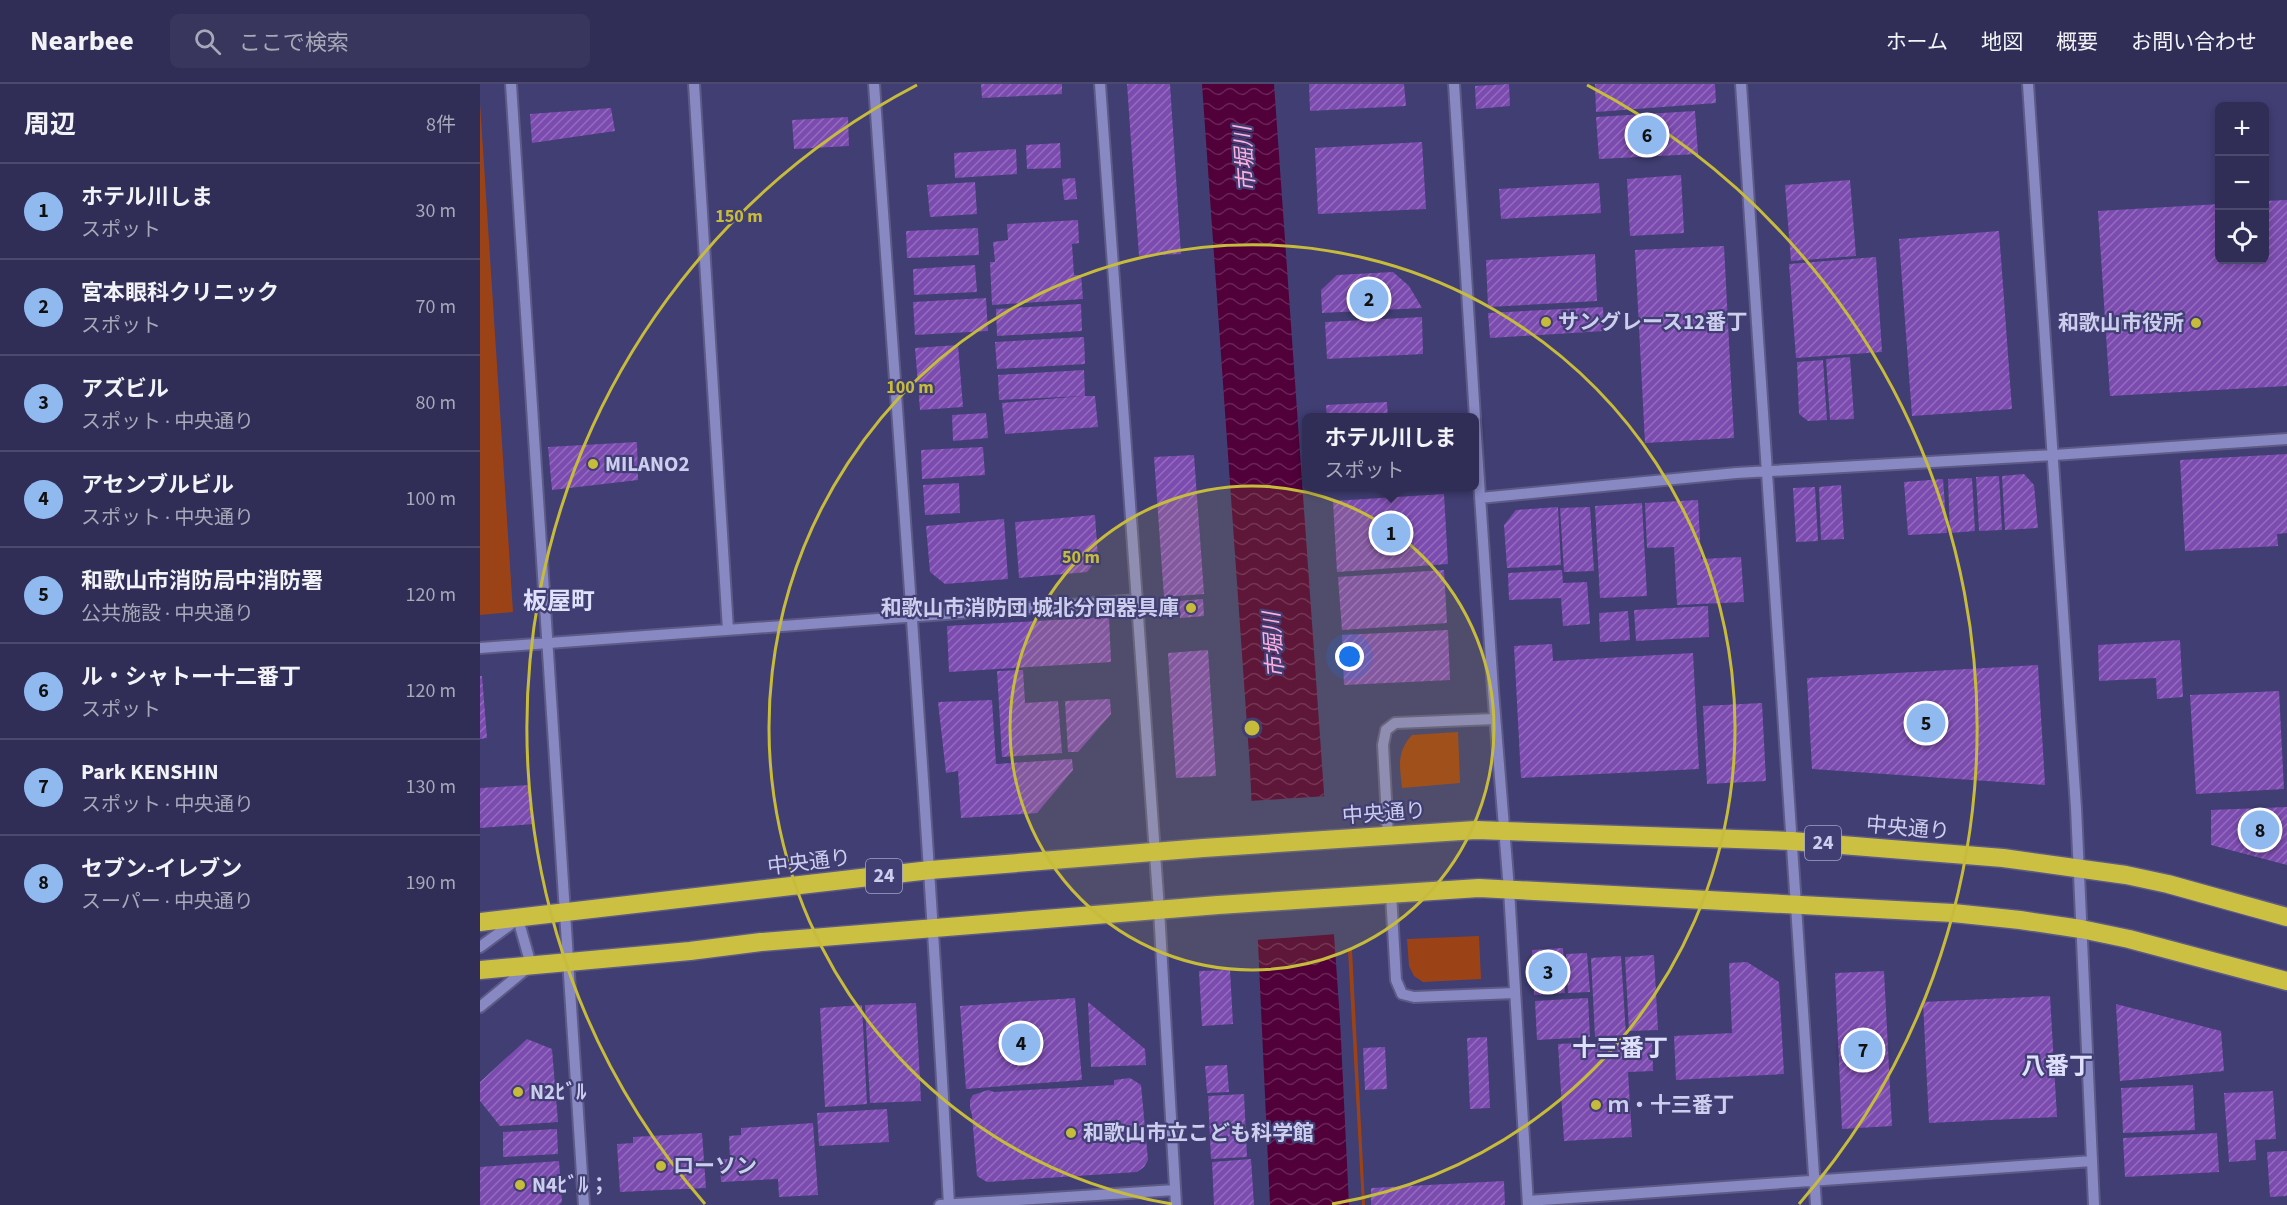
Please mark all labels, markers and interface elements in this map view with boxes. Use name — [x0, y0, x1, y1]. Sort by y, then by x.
search box — [170, 14, 590, 68]
text: Nearbee — [30, 21, 134, 61]
icon: search — [191, 25, 224, 58]
text: ここで検索 — [239, 27, 349, 59]
text: ホーム — [1886, 27, 1948, 57]
text: 地図 — [1981, 27, 2023, 57]
text: 概要 — [2056, 27, 2098, 57]
text: お問い合わせ — [2131, 27, 2257, 57]
map controls — [2215, 102, 2269, 264]
button: + — [2215, 102, 2269, 156]
text: 周辺 — [24, 106, 76, 143]
text: 8件 — [426, 111, 456, 139]
pin: 6 — [1628, 112, 1666, 158]
water label: 市堀川 — [1227, 123, 1263, 193]
button: − — [2215, 156, 2269, 210]
text: ホテル川しま — [81, 181, 213, 213]
text: 1 — [38, 197, 49, 225]
text: 30 m — [416, 197, 456, 225]
text: 150 m — [715, 204, 763, 229]
button: locate — [2215, 210, 2269, 264]
text: スポット — [81, 216, 161, 244]
pin: 2 — [1350, 276, 1388, 322]
text: 宮本眼科クリニック — [81, 277, 279, 309]
text: 2 — [38, 293, 49, 321]
text: 70 m — [416, 293, 456, 321]
place label: サングレース12番丁 — [1558, 307, 1747, 337]
place label: 和歌山市役所 — [2058, 308, 2184, 338]
text: スポット — [81, 312, 161, 340]
marker: サングレース12番丁 — [1539, 315, 1553, 329]
marker: 和歌山市役所 — [2189, 316, 2203, 330]
text: アズビル — [81, 373, 169, 405]
text: 100 m — [886, 375, 934, 400]
text: 3 — [38, 389, 49, 417]
text: 80 m — [416, 389, 456, 417]
text: スポット · 中央通り — [81, 408, 254, 436]
popup — [1302, 413, 1479, 491]
text: ホテル川しま — [1324, 422, 1457, 454]
place label: MILANO2 — [605, 449, 690, 479]
marker: MILANO2 — [586, 457, 600, 471]
text: スポット — [1324, 457, 1404, 485]
text: アセンブルビル — [81, 469, 234, 501]
text: 4 — [38, 485, 49, 513]
text: 100 m — [406, 485, 456, 513]
text: スポット · 中央通り — [81, 504, 254, 532]
pin: 1 — [1372, 510, 1410, 556]
text: 50 m — [1062, 545, 1100, 570]
text: 和歌山市消防局中消防署 — [81, 565, 323, 597]
text: 5 — [38, 581, 49, 609]
text: 120 m — [406, 581, 456, 609]
district label: 板屋町 — [523, 584, 595, 619]
place label: 和歌山市消防団 城北分団器具庫 — [881, 593, 1179, 623]
text: 公共施設 · 中央通り — [81, 600, 254, 628]
marker: 和歌山市消防団 城北分団器具庫 — [1184, 601, 1198, 615]
water label: 市堀川 — [1256, 609, 1292, 679]
your location — [1335, 642, 1364, 671]
text: ル・シャトー十二番丁 — [81, 661, 301, 693]
text: 6 — [38, 677, 49, 705]
text: 120 m — [406, 677, 456, 705]
text: スポット — [81, 696, 161, 724]
pin: 5 — [1906, 700, 1946, 746]
centre of rings — [1242, 718, 1262, 738]
text: Park KENSHIN — [81, 756, 219, 788]
text: 7 — [38, 773, 49, 801]
text: 130 m — [406, 773, 456, 801]
text: スポット · 中央通り — [81, 791, 254, 819]
street label: 中央通り — [1341, 795, 1427, 831]
pin: 8 — [2240, 808, 2280, 852]
street label: 中央通り — [1865, 809, 1951, 847]
road number: 24 — [1805, 826, 1841, 860]
street label: 中央通り — [765, 842, 853, 882]
text: セブン-イレブン — [81, 853, 242, 885]
road number: 24 — [866, 859, 902, 893]
text: 8 — [38, 869, 49, 897]
text: 190 m — [406, 869, 456, 897]
text: スーパー · 中央通り — [81, 888, 254, 916]
pin: 3 — [1528, 950, 1568, 994]
pin: 4 — [1002, 1020, 1040, 1066]
pin: 7 — [1844, 1028, 1882, 1072]
district label: 十三番丁 — [1572, 1031, 1668, 1066]
district label: 八番丁 — [2021, 1049, 2093, 1084]
place label: N2ﾋﾞﾙ — [530, 1077, 587, 1107]
marker: N2ﾋﾞﾙ — [511, 1085, 525, 1099]
place label: ｍ・十三番丁 — [1608, 1090, 1734, 1120]
marker: ｍ・十三番丁 — [1589, 1098, 1603, 1112]
place label: 和歌山市立こども科学館 — [1083, 1118, 1314, 1148]
marker: 和歌山市立こども科学館 — [1064, 1126, 1078, 1140]
place label: ローソン — [673, 1151, 757, 1181]
marker: ローソン — [654, 1159, 668, 1173]
place label: N4ﾋﾞﾙ； — [532, 1170, 610, 1200]
marker: N4ﾋﾞﾙ； — [513, 1178, 527, 1192]

